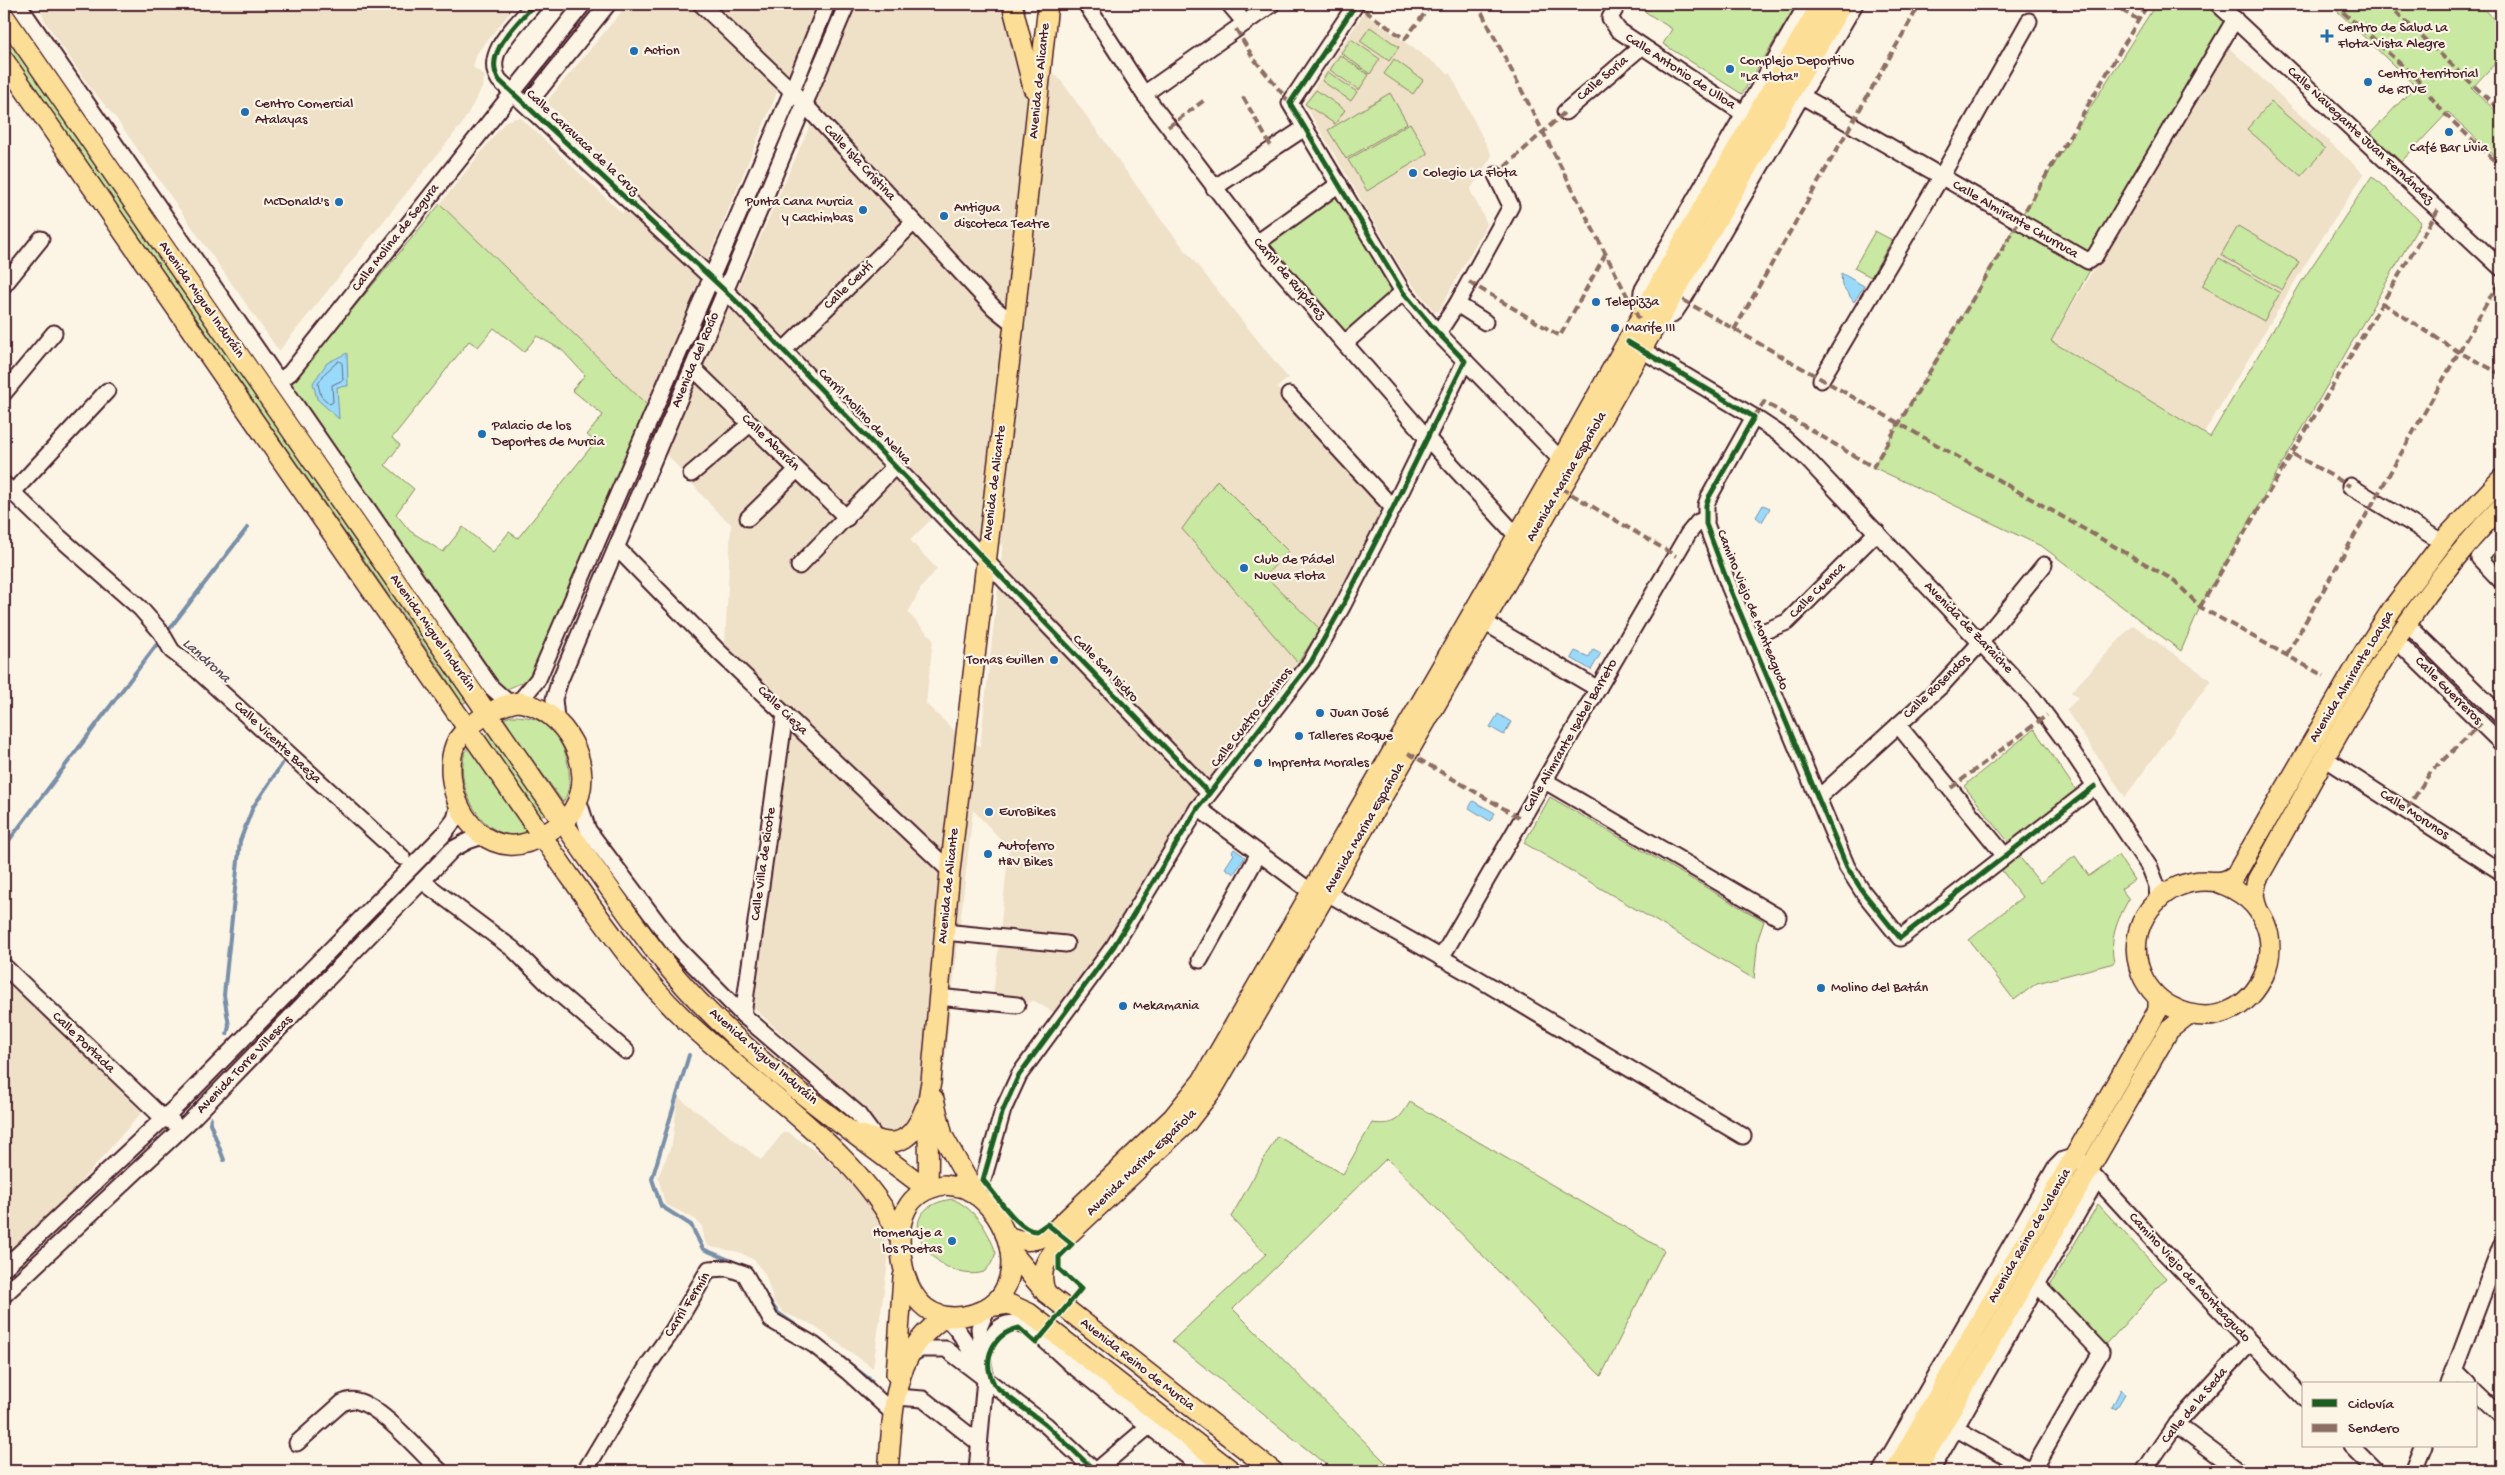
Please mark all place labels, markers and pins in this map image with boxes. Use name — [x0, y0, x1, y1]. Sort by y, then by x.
place label: Centro de Salud La Flota-Vista Alegre — [2337, 20, 2449, 53]
marker: Centro de Salud La Flota-Vista Alegre — [2320, 29, 2334, 43]
place label: Action — [644, 43, 680, 60]
marker: Action — [628, 45, 640, 57]
place label: Complejo Deportivo "La Flota" — [1740, 53, 1854, 86]
marker: Complejo Deportivo "La Flota" — [1724, 63, 1736, 75]
place label: Centro territorial de RTVE — [2378, 66, 2478, 99]
marker: Centro territorial de RTVE — [2362, 76, 2374, 88]
place label: Centro Comercial Atalayas — [255, 96, 353, 129]
marker: Centro Comercial Atalayas — [239, 106, 251, 118]
marker: Café Bar Livia — [2443, 126, 2455, 138]
place label: Café Bar Livia — [2410, 140, 2489, 157]
place label: Colegio La Flota — [1423, 165, 1518, 182]
marker: Colegio La Flota — [1407, 167, 1419, 179]
place label: McDonald's — [264, 194, 330, 211]
place label: Punta Cana Murcia y Cachimbas — [744, 194, 854, 227]
marker: McDonald's — [333, 196, 345, 208]
place label: Antigua discoteca Teatre — [954, 200, 1050, 233]
marker: Punta Cana Murcia y Cachimbas — [857, 204, 869, 216]
marker: Antigua discoteca Teatre — [938, 210, 950, 222]
place label: Telepizza — [1605, 294, 1660, 311]
marker: Telepizza — [1590, 296, 1602, 308]
place label: Marife III — [1625, 320, 1675, 337]
marker: Marife III — [1609, 322, 1621, 334]
place label: Palacio de los Deportes de Murcia — [491, 418, 606, 451]
marker: Palacio de los Deportes de Murcia — [476, 428, 488, 440]
place label: Club de Pádel Nueva Flota — [1254, 552, 1335, 585]
marker: Club de Pádel Nueva Flota — [1238, 562, 1250, 574]
place label: Tomas Guillen — [966, 652, 1044, 669]
marker: Tomas Guillen — [1048, 654, 1060, 666]
place label: Juan José — [1330, 705, 1390, 722]
marker: Juan José — [1314, 707, 1326, 719]
place label: Talleres Roque — [1308, 728, 1394, 745]
marker: Talleres Roque — [1293, 730, 1305, 742]
place label: Imprenta Morales — [1268, 755, 1370, 772]
marker: Imprenta Morales — [1252, 757, 1264, 769]
place label: EuroBikes — [999, 804, 1056, 821]
marker: EuroBikes — [983, 806, 995, 818]
place label: Autoferro H&V Bikes — [998, 838, 1055, 871]
marker: Autoferro H&V Bikes — [982, 848, 994, 860]
place label: Molino del Batán — [1831, 980, 1929, 997]
marker: Molino del Batán — [1815, 982, 1827, 994]
place label: Mekamania — [1133, 998, 1200, 1015]
marker: Mekamania — [1117, 1000, 1129, 1012]
place label: Homenaje a los Poetas — [873, 1225, 943, 1258]
marker: Homenaje a los Poetas — [946, 1235, 958, 1247]

